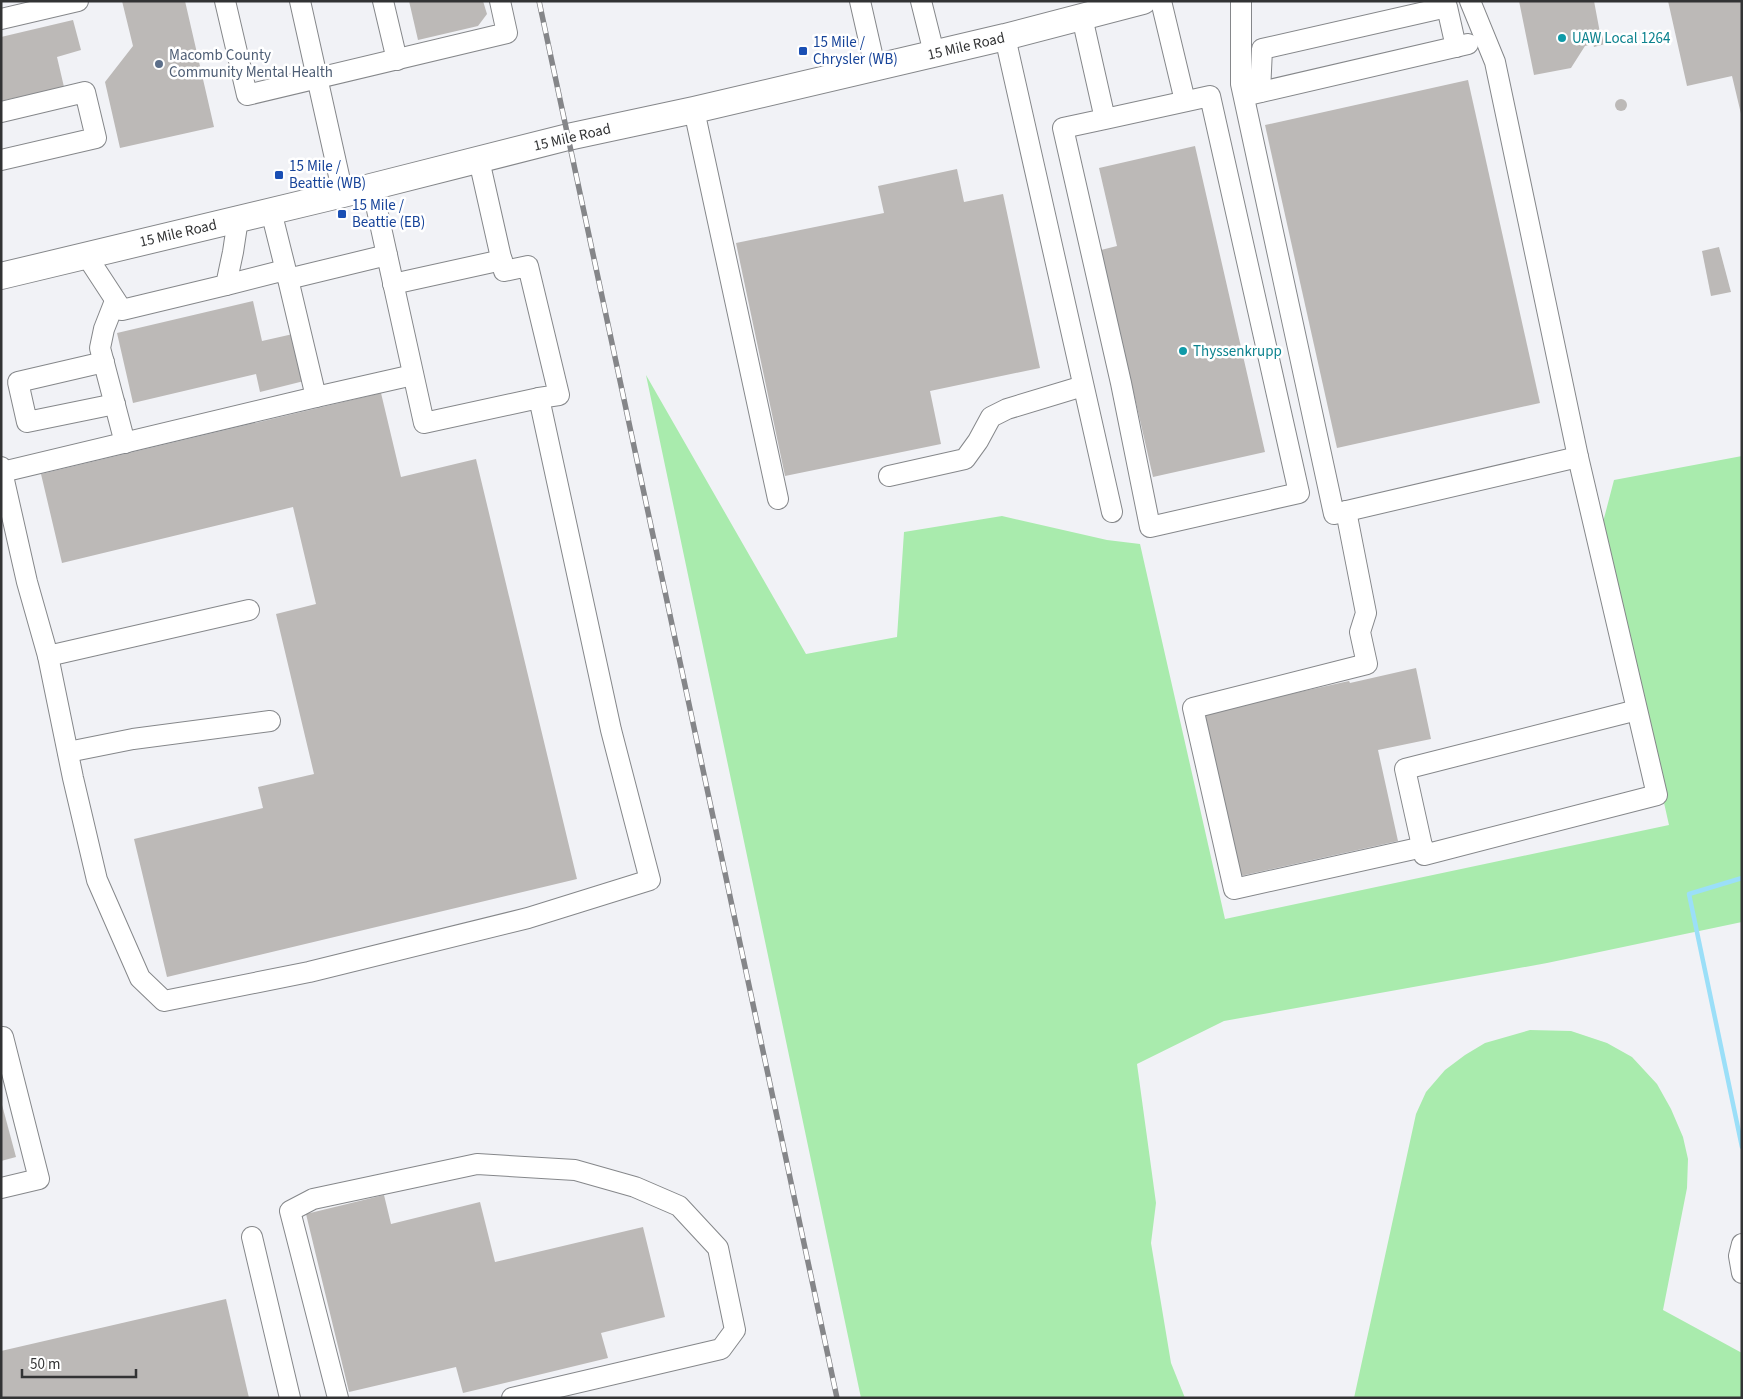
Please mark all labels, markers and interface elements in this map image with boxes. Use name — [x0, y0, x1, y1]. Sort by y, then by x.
street label: 15 Mile Road — [925, 27, 1007, 66]
place label: UAW Local 1264 — [1572, 28, 1671, 49]
place label: 15 Mile / Chrysler (WB) — [813, 32, 898, 70]
marker: UAW Local 1264 — [1556, 32, 1568, 44]
place label: Macomb County Community Mental Health — [169, 45, 333, 83]
marker: 15 Mile / Chrysler (WB) — [797, 45, 809, 57]
marker: Macomb County Community Mental Health — [153, 58, 165, 70]
street label: 15 Mile Road — [531, 118, 613, 157]
place label: 15 Mile / Beattie (WB) — [289, 156, 366, 194]
marker: 15 Mile / Beattie (WB) — [273, 169, 285, 181]
place label: 15 Mile / Beattie (EB) — [352, 195, 425, 233]
marker: 15 Mile / Beattie (EB) — [336, 208, 348, 220]
street label: 15 Mile Road — [137, 214, 219, 253]
place label: Thyssenkrupp — [1193, 341, 1282, 362]
marker: Thyssenkrupp — [1177, 345, 1189, 357]
scale bar — [22, 1346, 136, 1378]
text: 50 m — [30, 1354, 60, 1375]

